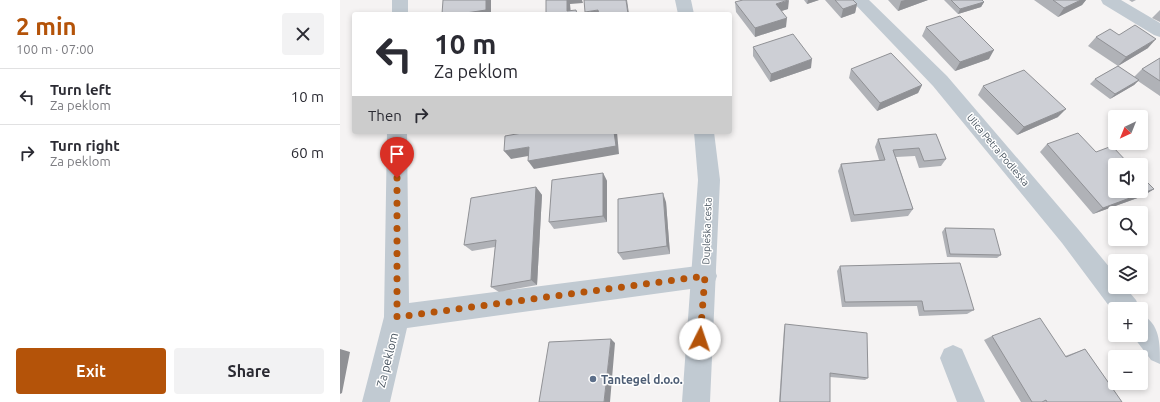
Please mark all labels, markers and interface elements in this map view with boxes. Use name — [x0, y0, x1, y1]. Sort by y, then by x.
text: 2 min — [16, 13, 77, 40]
button: close — [282, 13, 324, 55]
icon: left — [368, 28, 420, 80]
text: 10 m — [434, 28, 496, 59]
text: 100 m · 07:00 — [16, 42, 94, 56]
text: Za peklom — [434, 61, 518, 81]
text: Turn left — [50, 81, 111, 98]
icon: left — [16, 86, 38, 108]
text: 10 m — [291, 88, 324, 105]
text: Za peklom — [50, 98, 111, 112]
icon: right — [410, 104, 432, 126]
text: Then — [368, 107, 402, 124]
north arrow — [1108, 110, 1148, 150]
map controls — [1108, 110, 1148, 390]
street label: Ulica Petra Podleska — [965, 112, 1031, 188]
text: Turn right — [50, 137, 120, 154]
pin — [380, 137, 414, 178]
icon: right — [16, 142, 38, 164]
icon: arrive — [386, 143, 408, 165]
text: 60 m — [291, 144, 324, 161]
text: Za peklom — [50, 154, 111, 168]
button: sound — [1108, 158, 1148, 198]
street label: Dupleška cesta — [700, 197, 714, 265]
button: search — [1108, 206, 1148, 246]
button: layers — [1108, 254, 1148, 294]
button: + — [1108, 302, 1148, 342]
position arrow — [679, 318, 721, 360]
street label: Za peklom — [374, 331, 400, 389]
button: Exit — [16, 348, 166, 394]
button: Share — [174, 348, 324, 394]
button: − — [1108, 350, 1148, 390]
place label: Tantegel d.o.o. — [601, 373, 683, 386]
marker: Tantegel d.o.o. — [588, 374, 598, 384]

